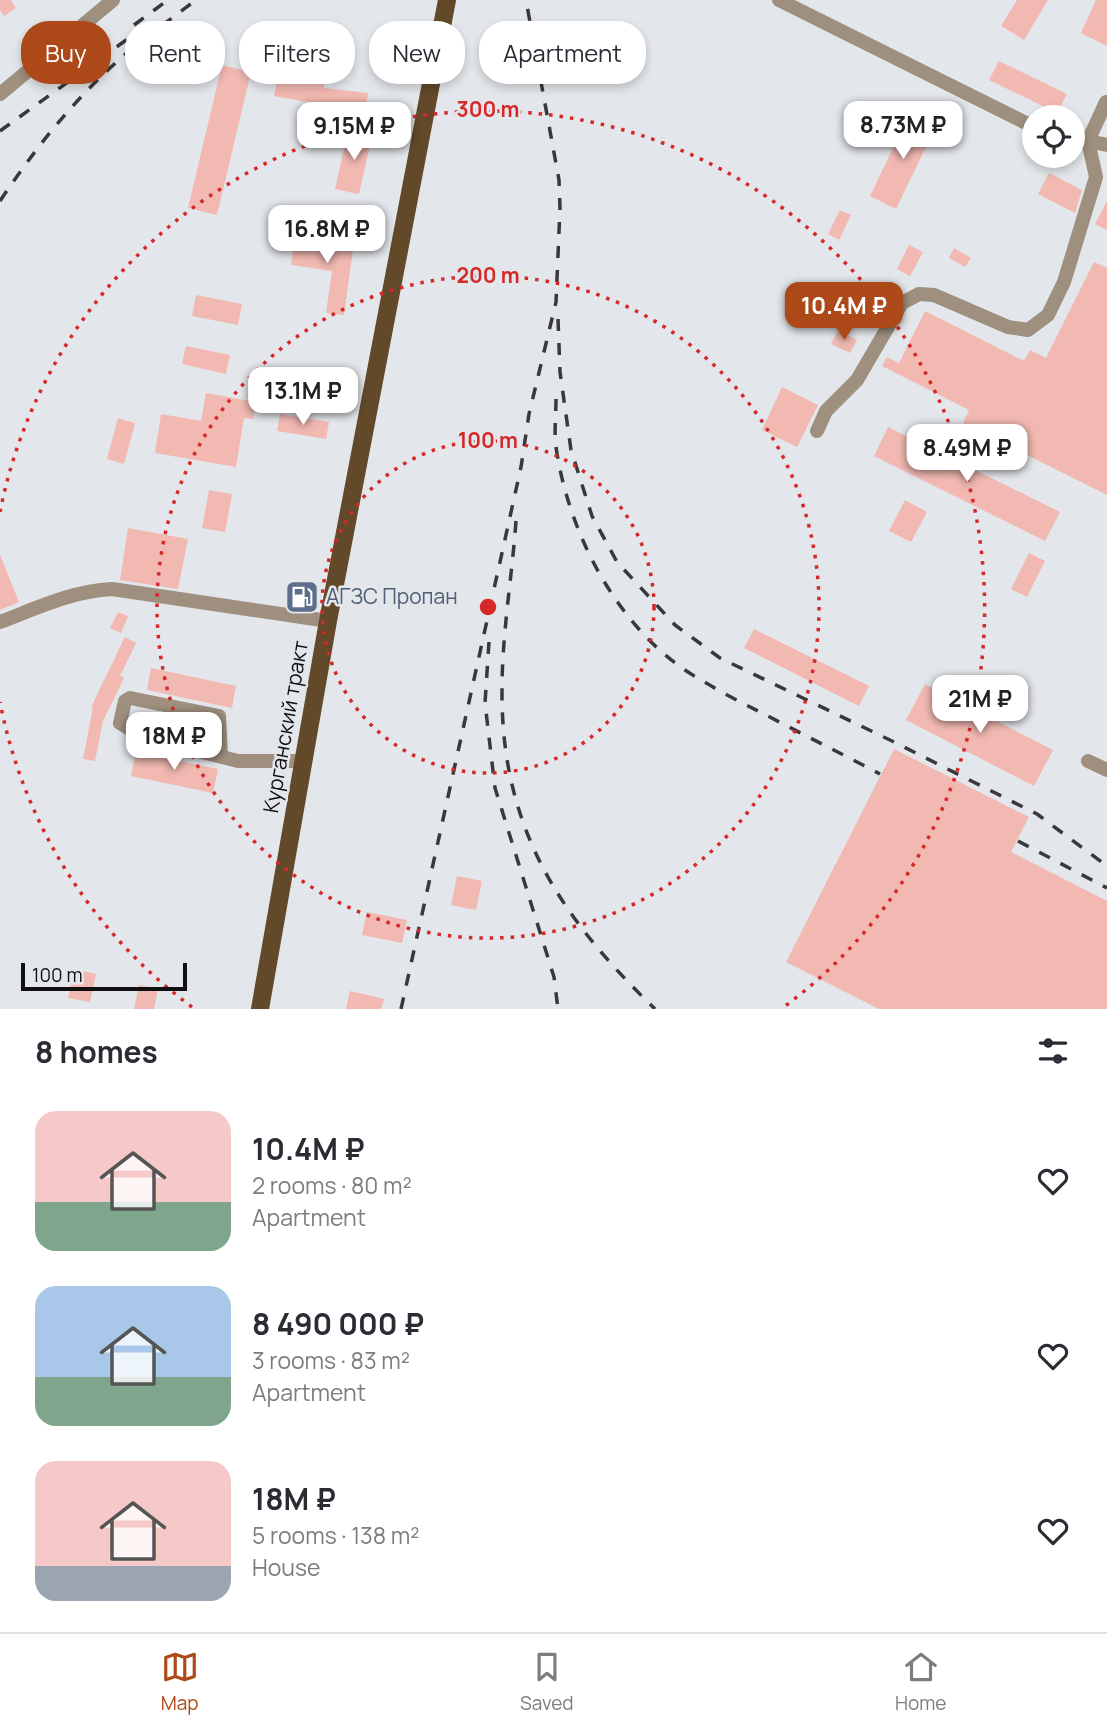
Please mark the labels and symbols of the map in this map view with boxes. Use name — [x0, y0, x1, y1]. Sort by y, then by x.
text: 300 m — [457, 95, 519, 123]
pin: 9.15M ₽ — [289, 102, 419, 162]
pin: 8.73M ₽ — [838, 102, 968, 161]
pin: 16.8M ₽ — [262, 205, 392, 265]
text: 200 m — [456, 261, 520, 289]
pin: 10.4M ₽ — [779, 282, 909, 342]
pin: 13.1M ₽ — [238, 368, 368, 427]
pin: 8.49M ₽ — [902, 424, 1032, 484]
text: 100 m — [458, 426, 518, 454]
fuel station icon: АГЗС Пропан — [283, 578, 321, 616]
place label: АГЗС Пропан — [326, 582, 458, 610]
centre of rings — [476, 595, 500, 619]
street label: Курганский тракт — [256, 638, 314, 815]
pin: 21M ₽ — [931, 676, 1029, 735]
pin: 18M ₽ — [125, 712, 223, 772]
scale bar — [21, 960, 187, 992]

